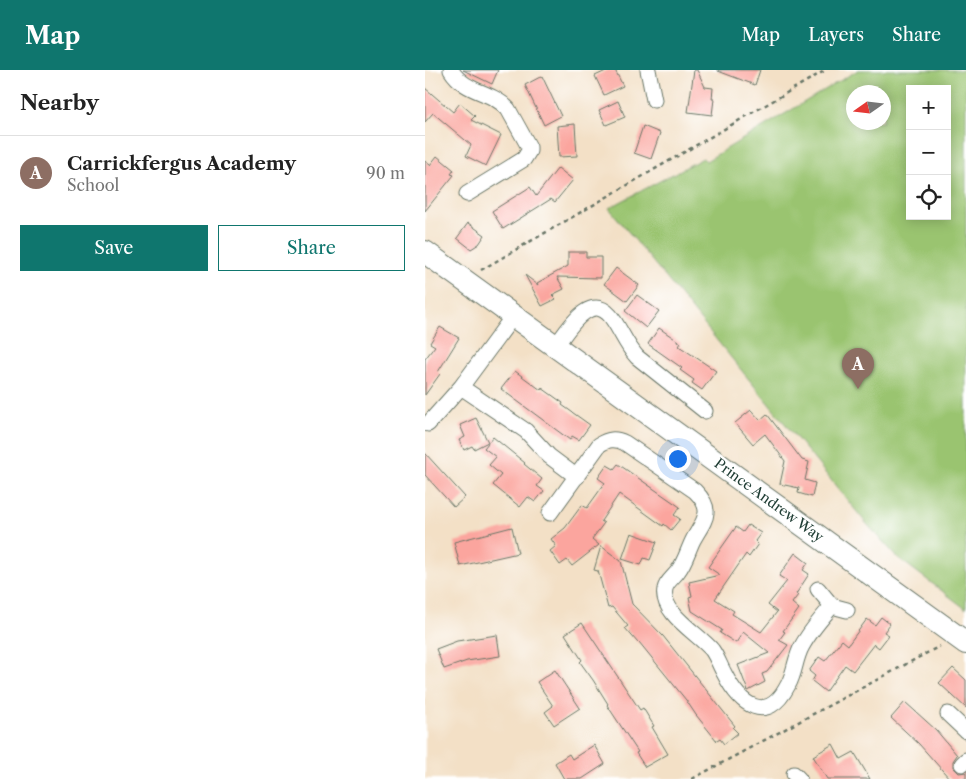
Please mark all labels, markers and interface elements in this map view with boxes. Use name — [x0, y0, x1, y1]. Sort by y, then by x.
text: Map — [25, 21, 80, 50]
text: Map — [742, 24, 780, 46]
text: Layers — [808, 24, 864, 46]
text: Share — [892, 24, 941, 46]
north arrow — [846, 85, 891, 130]
map controls — [906, 85, 951, 220]
button: + — [906, 85, 951, 130]
text: Nearby — [20, 90, 99, 115]
button: − — [906, 130, 951, 175]
text: Carrickfergus Academy — [67, 152, 296, 175]
text: A — [30, 163, 42, 183]
text: 90 m — [366, 163, 405, 183]
text: School — [67, 175, 119, 195]
button: locate — [906, 175, 951, 220]
button: Save — [20, 225, 208, 271]
button: Share — [218, 225, 405, 271]
pin: A — [842, 348, 874, 389]
your location — [665, 446, 691, 472]
street label: Prince Andrew Way — [711, 454, 827, 546]

